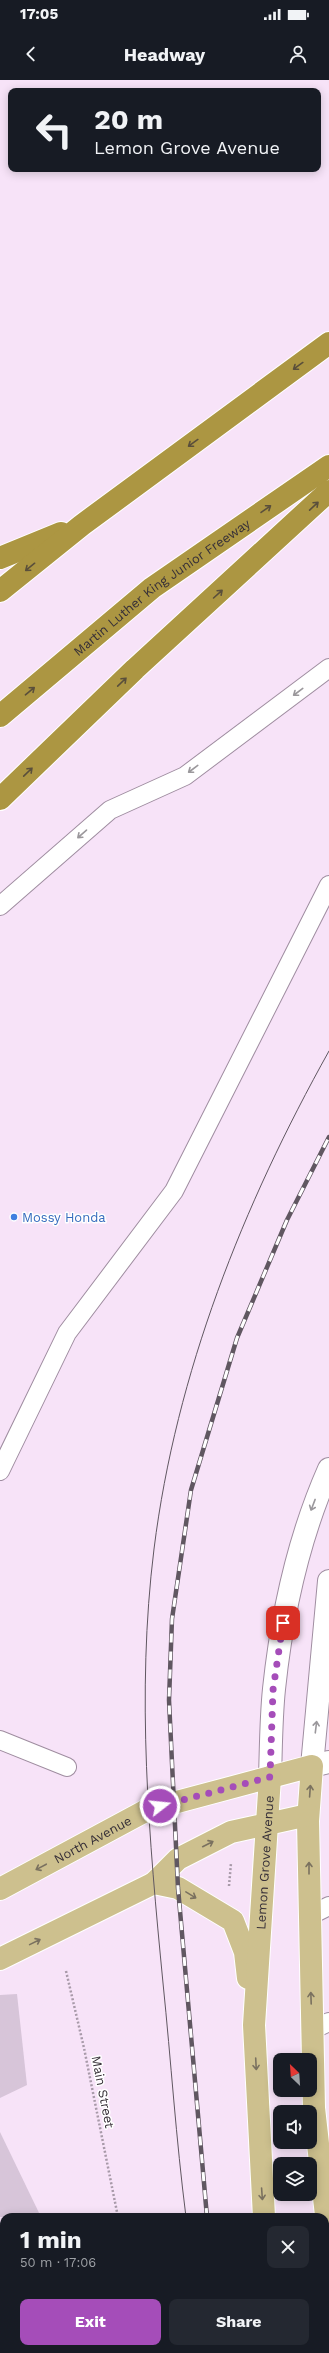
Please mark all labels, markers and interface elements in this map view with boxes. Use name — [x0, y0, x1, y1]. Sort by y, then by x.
text: 17:05 — [20, 5, 58, 23]
icon: back — [20, 43, 42, 65]
icon: person — [287, 43, 309, 65]
text: Headway — [124, 44, 205, 65]
text: 20 m — [94, 103, 163, 136]
icon: left — [28, 104, 80, 156]
text: Lemon Grove Avenue — [94, 137, 280, 158]
one-way arrow — [292, 362, 303, 370]
one-way arrow — [188, 439, 199, 447]
one-way arrow — [308, 502, 318, 511]
one-way arrow — [260, 505, 271, 513]
street label: Martin Luther King Junior Freeway — [70, 515, 253, 659]
one-way arrow — [25, 562, 36, 571]
one-way arrow — [213, 589, 223, 598]
one-way arrow — [117, 677, 127, 687]
one-way arrow — [24, 686, 35, 695]
one-way arrow — [292, 688, 303, 696]
one-way arrow — [188, 765, 199, 774]
one-way arrow — [23, 767, 33, 776]
one-way arrow — [77, 830, 87, 839]
place label: Mossy Honda — [22, 1210, 106, 1225]
marker: Mossy Honda — [9, 1212, 19, 1222]
one-way arrow — [309, 1498, 317, 1510]
pin — [266, 1606, 300, 1640]
icon: arrive — [272, 1612, 294, 1634]
one-way arrow — [313, 1721, 320, 1734]
position arrow — [139, 1785, 181, 1827]
one-way arrow — [306, 1785, 313, 1798]
street label: Lemon Grove Avenue — [253, 1795, 276, 1930]
street label: North Avenue — [51, 1812, 134, 1866]
one-way arrow — [202, 1840, 214, 1848]
one-way arrow — [305, 1862, 313, 1875]
one-way arrow — [35, 1864, 47, 1871]
one-way arrow — [185, 1892, 197, 1900]
one-way arrow — [29, 1938, 41, 1945]
one-way arrow — [307, 1992, 314, 2005]
north arrow — [273, 2053, 317, 2097]
map controls — [273, 2053, 317, 2201]
street label: Main Street — [89, 2055, 117, 2130]
one-way arrow — [252, 2057, 260, 2070]
button: sound — [273, 2105, 317, 2149]
button: layers — [273, 2157, 317, 2201]
one-way arrow — [258, 2187, 265, 2200]
text: 1 min — [20, 2226, 82, 2254]
button: close — [267, 2226, 309, 2268]
text: 50 m · 17:06 — [20, 2255, 96, 2270]
button: Exit — [20, 2299, 161, 2345]
button: Share — [169, 2299, 309, 2345]

